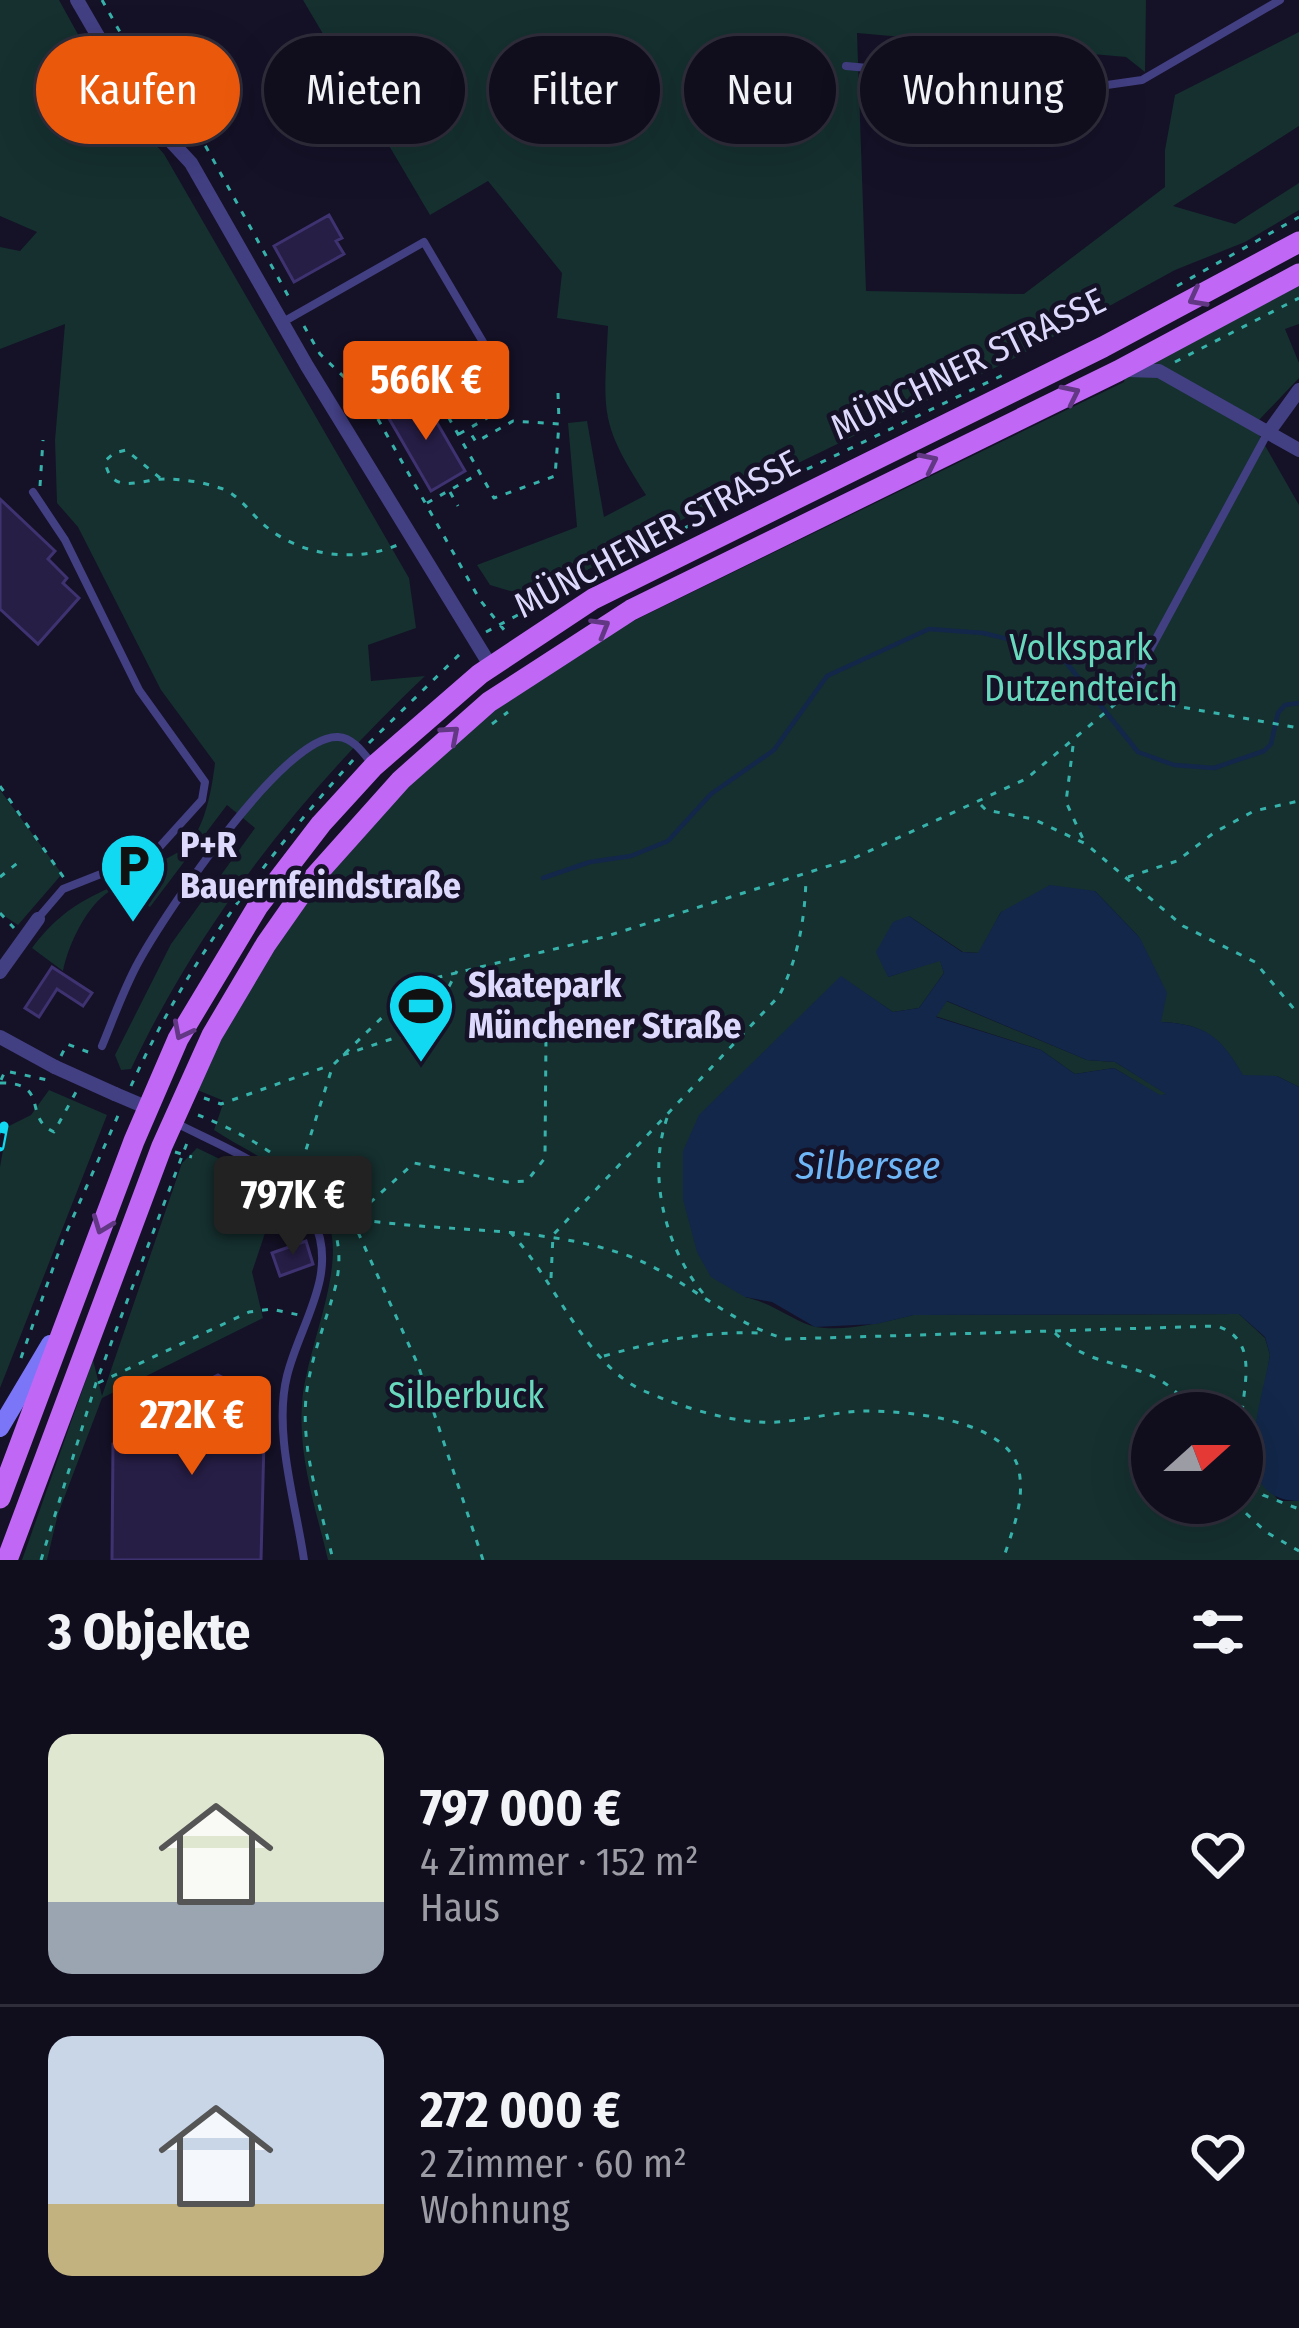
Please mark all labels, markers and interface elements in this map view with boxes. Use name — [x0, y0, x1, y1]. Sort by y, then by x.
chip: Kaufen — [36, 36, 240, 144]
chip: Mieten — [264, 36, 465, 144]
chip: Filter — [489, 36, 660, 144]
chip: Neu — [684, 36, 836, 144]
chip: Wohnung — [860, 36, 1106, 144]
street label: MÜNCHNER STRASSE — [824, 278, 1112, 450]
one-way arrow — [1188, 284, 1209, 307]
pin: 566K € — [328, 341, 524, 443]
text: 566K € — [370, 357, 482, 403]
one-way arrow — [1059, 385, 1080, 408]
street label: MÜNCHENER STRASSE — [507, 440, 807, 628]
one-way arrow — [917, 453, 939, 476]
one-way arrow — [588, 619, 610, 641]
park label: Volkspark Dutzendteich — [984, 626, 1178, 711]
one-way arrow — [437, 727, 459, 748]
place label: P+R Bauernfeindstraße — [180, 823, 461, 908]
parking icon: P+R Bauernfeindstraße — [98, 831, 168, 925]
place label: Skatepark Münchener Straße — [468, 963, 742, 1048]
sports icon: Skatepark Münchener Straße — [386, 971, 456, 1065]
one-way arrow — [174, 1019, 197, 1041]
water label: Silbersee — [795, 1143, 940, 1189]
pin: 797K € — [195, 1156, 391, 1258]
text: 797K € — [241, 1172, 345, 1218]
one-way arrow — [91, 1214, 116, 1235]
park label: Silberbuck — [388, 1374, 544, 1418]
pin: 272K € — [94, 1376, 290, 1478]
text: 272K € — [140, 1392, 244, 1438]
north arrow — [1131, 1392, 1263, 1524]
map controls — [1131, 1392, 1263, 1524]
icon: filters — [1185, 1599, 1251, 1665]
text: 3 Objekte — [48, 1601, 250, 1663]
text: 797 000 € — [420, 1777, 621, 1839]
icon: home — [144, 1782, 288, 1926]
icon: heart — [1185, 1821, 1251, 1887]
text: 4 Zimmer · 152 m² — [420, 1839, 699, 1885]
text: Haus — [420, 1885, 500, 1931]
text: 272 000 € — [420, 2079, 621, 2141]
icon: home — [144, 2084, 288, 2228]
icon: heart — [1185, 2123, 1251, 2189]
text: 2 Zimmer · 60 m² — [420, 2141, 687, 2187]
text: Wohnung — [420, 2187, 570, 2233]

